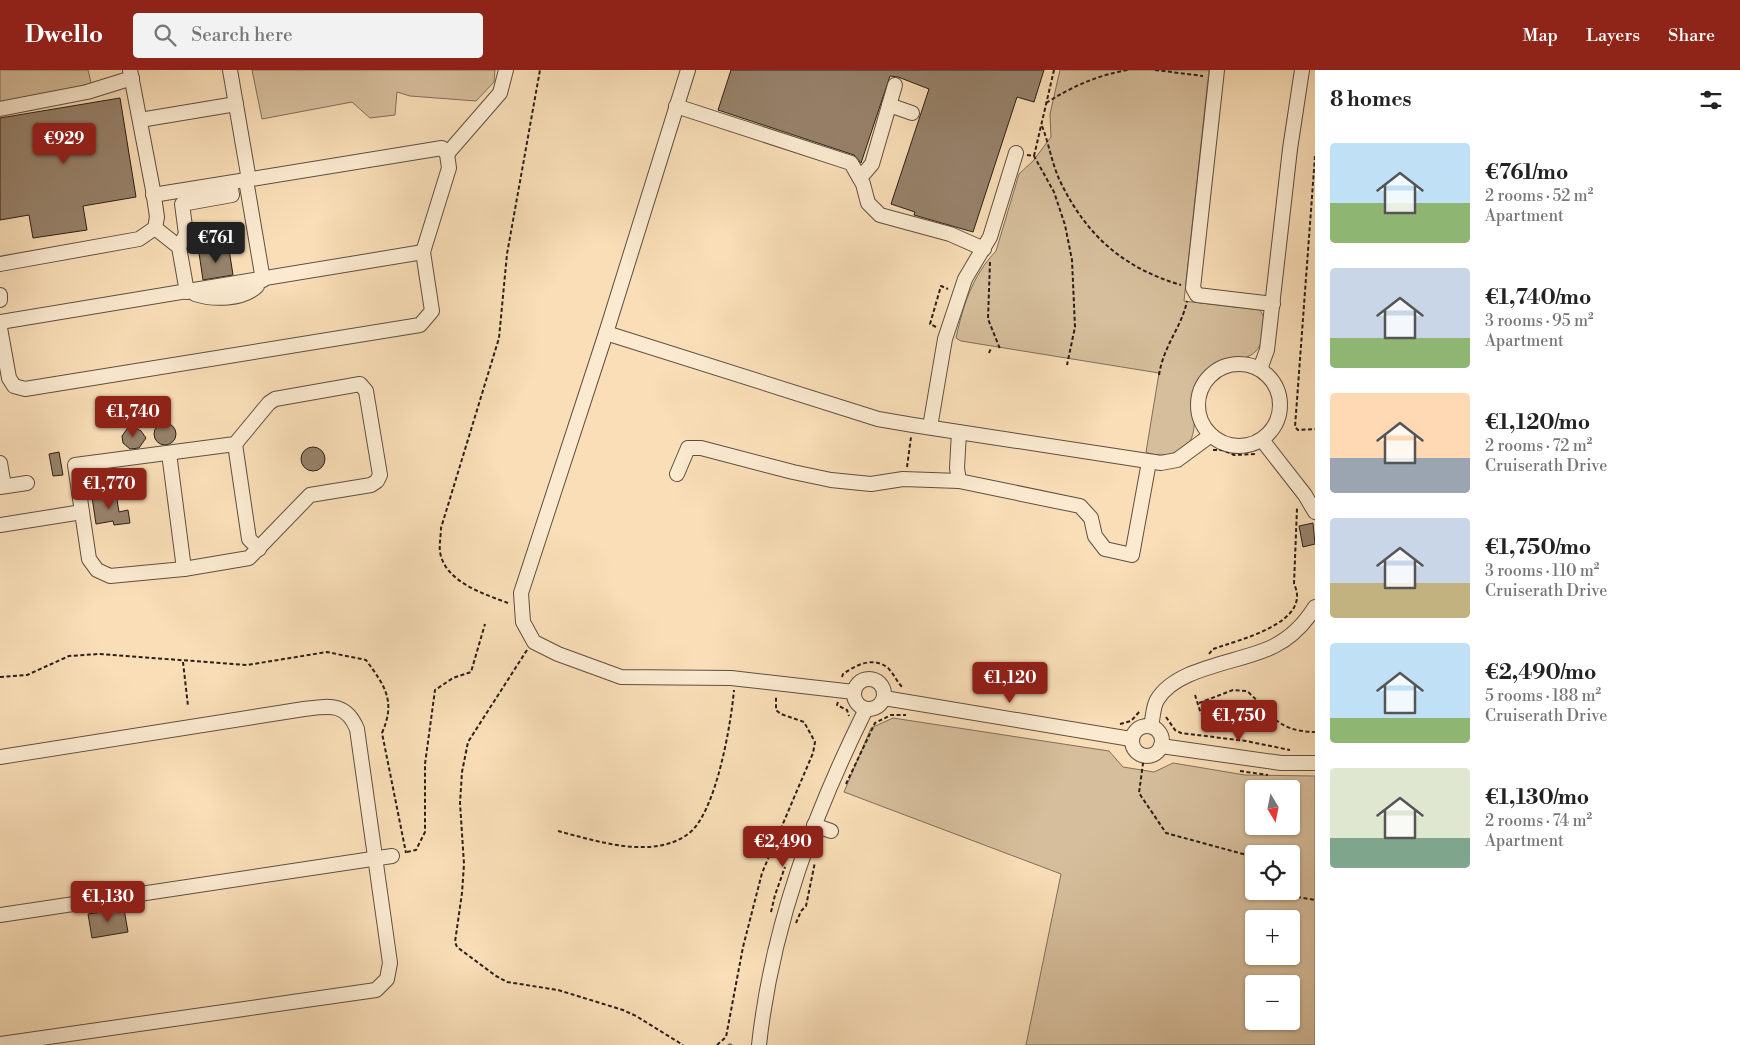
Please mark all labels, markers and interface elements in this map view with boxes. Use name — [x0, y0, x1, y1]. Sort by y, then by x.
search box — [133, 13, 483, 58]
text: Dwello — [25, 20, 103, 50]
icon: search — [151, 21, 179, 49]
text: Search here — [191, 23, 293, 47]
text: Map — [1523, 24, 1558, 47]
text: Layers — [1586, 24, 1640, 47]
text: Share — [1668, 24, 1715, 47]
icon: filters — [1697, 86, 1725, 114]
text: 8 homes — [1330, 87, 1412, 113]
pin: €929 — [34, 122, 94, 165]
text: €929 — [44, 129, 84, 149]
text: €761/mo — [1485, 160, 1568, 186]
icon: home — [1370, 163, 1430, 223]
text: 2 rooms · 52 m² — [1485, 186, 1593, 206]
text: Apartment — [1485, 206, 1564, 226]
pin: €761 — [186, 222, 246, 264]
text: €761 — [198, 228, 234, 248]
text: €1,740/mo — [1485, 285, 1591, 311]
icon: home — [1370, 288, 1430, 348]
text: 3 rooms · 95 m² — [1485, 311, 1594, 331]
text: Apartment — [1485, 331, 1564, 351]
pin: €1,740 — [92, 396, 174, 438]
text: €1,740 — [106, 402, 160, 422]
text: €1,120/mo — [1485, 410, 1590, 436]
icon: home — [1370, 413, 1430, 473]
text: 2 rooms · 72 m² — [1485, 436, 1592, 456]
text: Cruiserath Drive — [1485, 456, 1607, 476]
pin: €1,770 — [68, 468, 150, 510]
text: €1,770 — [82, 474, 136, 494]
text: €1,750/mo — [1485, 535, 1591, 561]
icon: home — [1370, 538, 1430, 598]
text: 3 rooms · 110 m² — [1485, 561, 1599, 581]
text: Cruiserath Drive — [1485, 581, 1607, 601]
text: €2,490/mo — [1485, 660, 1596, 686]
pin: €1,120 — [969, 662, 1051, 704]
icon: home — [1370, 663, 1430, 723]
text: €1,120 — [983, 668, 1037, 688]
text: 5 rooms · 188 m² — [1485, 686, 1601, 706]
pin: €1,750 — [1198, 700, 1280, 742]
text: €1,750 — [1212, 706, 1266, 726]
text: Cruiserath Drive — [1485, 706, 1607, 726]
north arrow — [1245, 780, 1300, 835]
map controls — [1245, 780, 1300, 1030]
text: €1,130/mo — [1485, 785, 1589, 811]
icon: home — [1370, 788, 1430, 848]
text: 2 rooms · 74 m² — [1485, 811, 1592, 831]
pin: €2,490 — [742, 826, 824, 868]
text: Apartment — [1485, 831, 1564, 851]
text: €2,490 — [754, 832, 812, 852]
button: locate — [1245, 845, 1300, 900]
pin: €1,130 — [67, 880, 149, 923]
text: €1,130 — [82, 887, 134, 907]
button: + — [1245, 910, 1300, 965]
button: − — [1245, 975, 1300, 1030]

